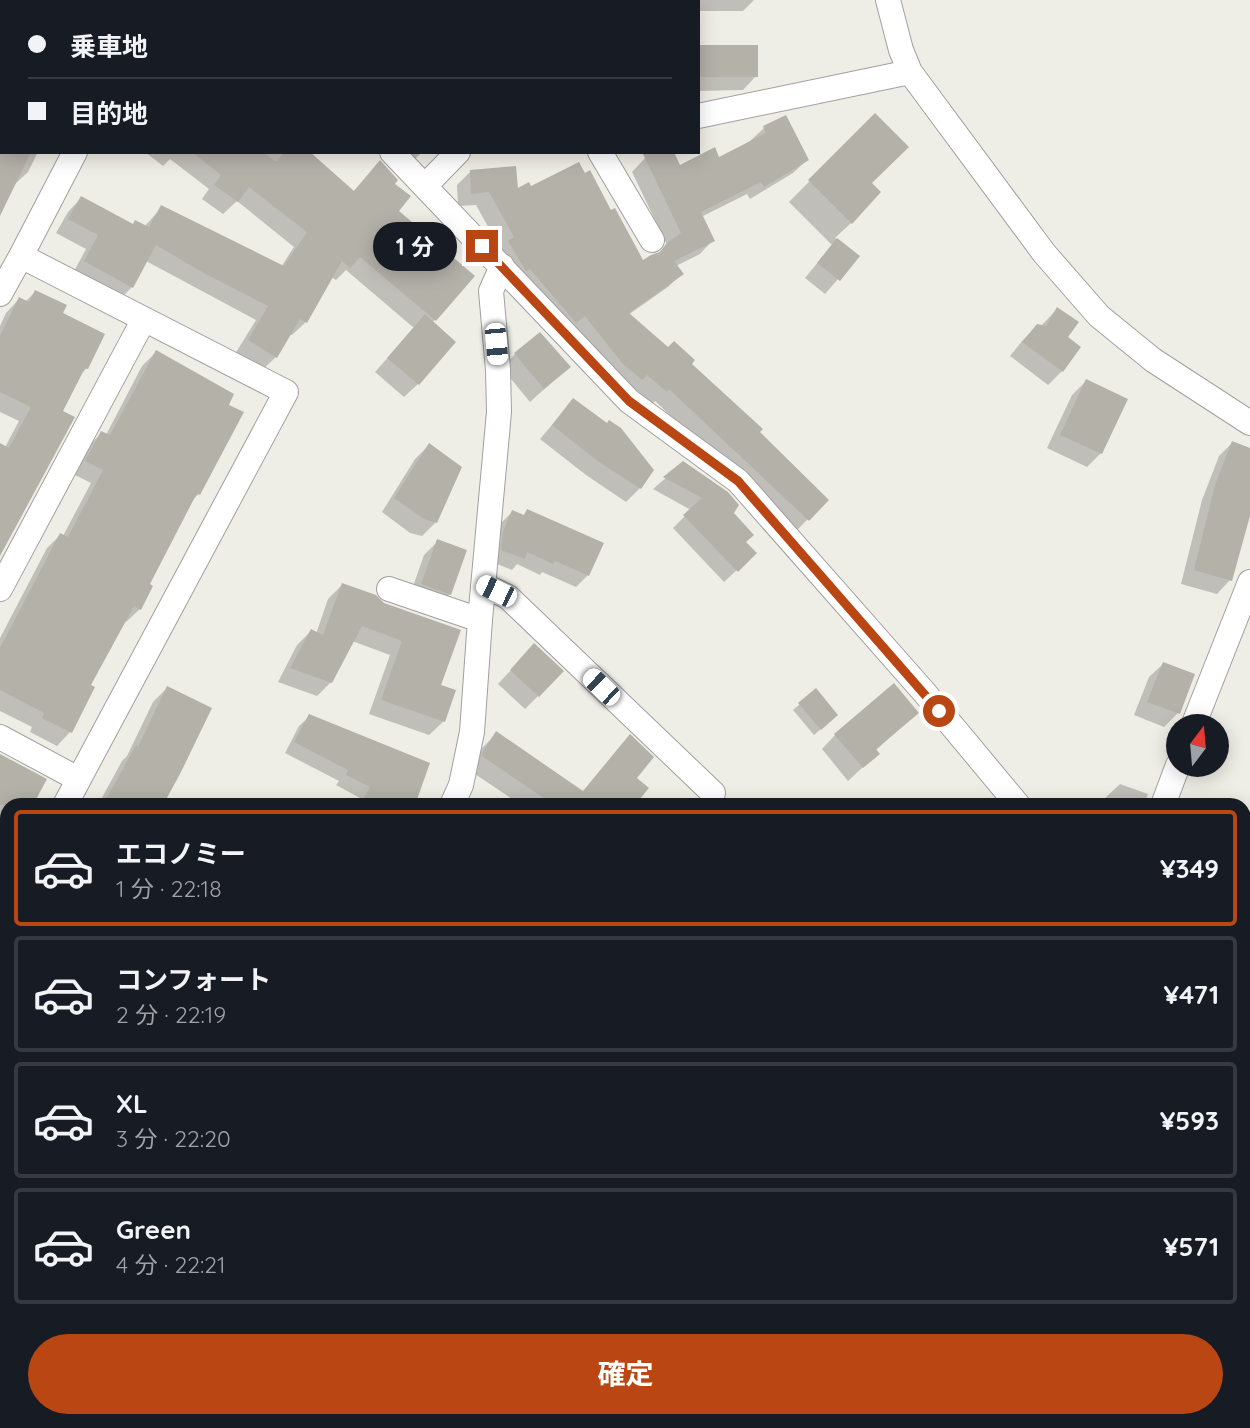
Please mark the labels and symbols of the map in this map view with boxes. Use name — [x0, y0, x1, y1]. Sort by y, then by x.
callout: 1 分 — [374, 222, 458, 270]
route end — [466, 230, 498, 262]
car — [484, 322, 509, 366]
car — [473, 572, 520, 610]
car — [579, 665, 624, 709]
route start — [923, 695, 955, 727]
north arrow — [1166, 714, 1228, 777]

